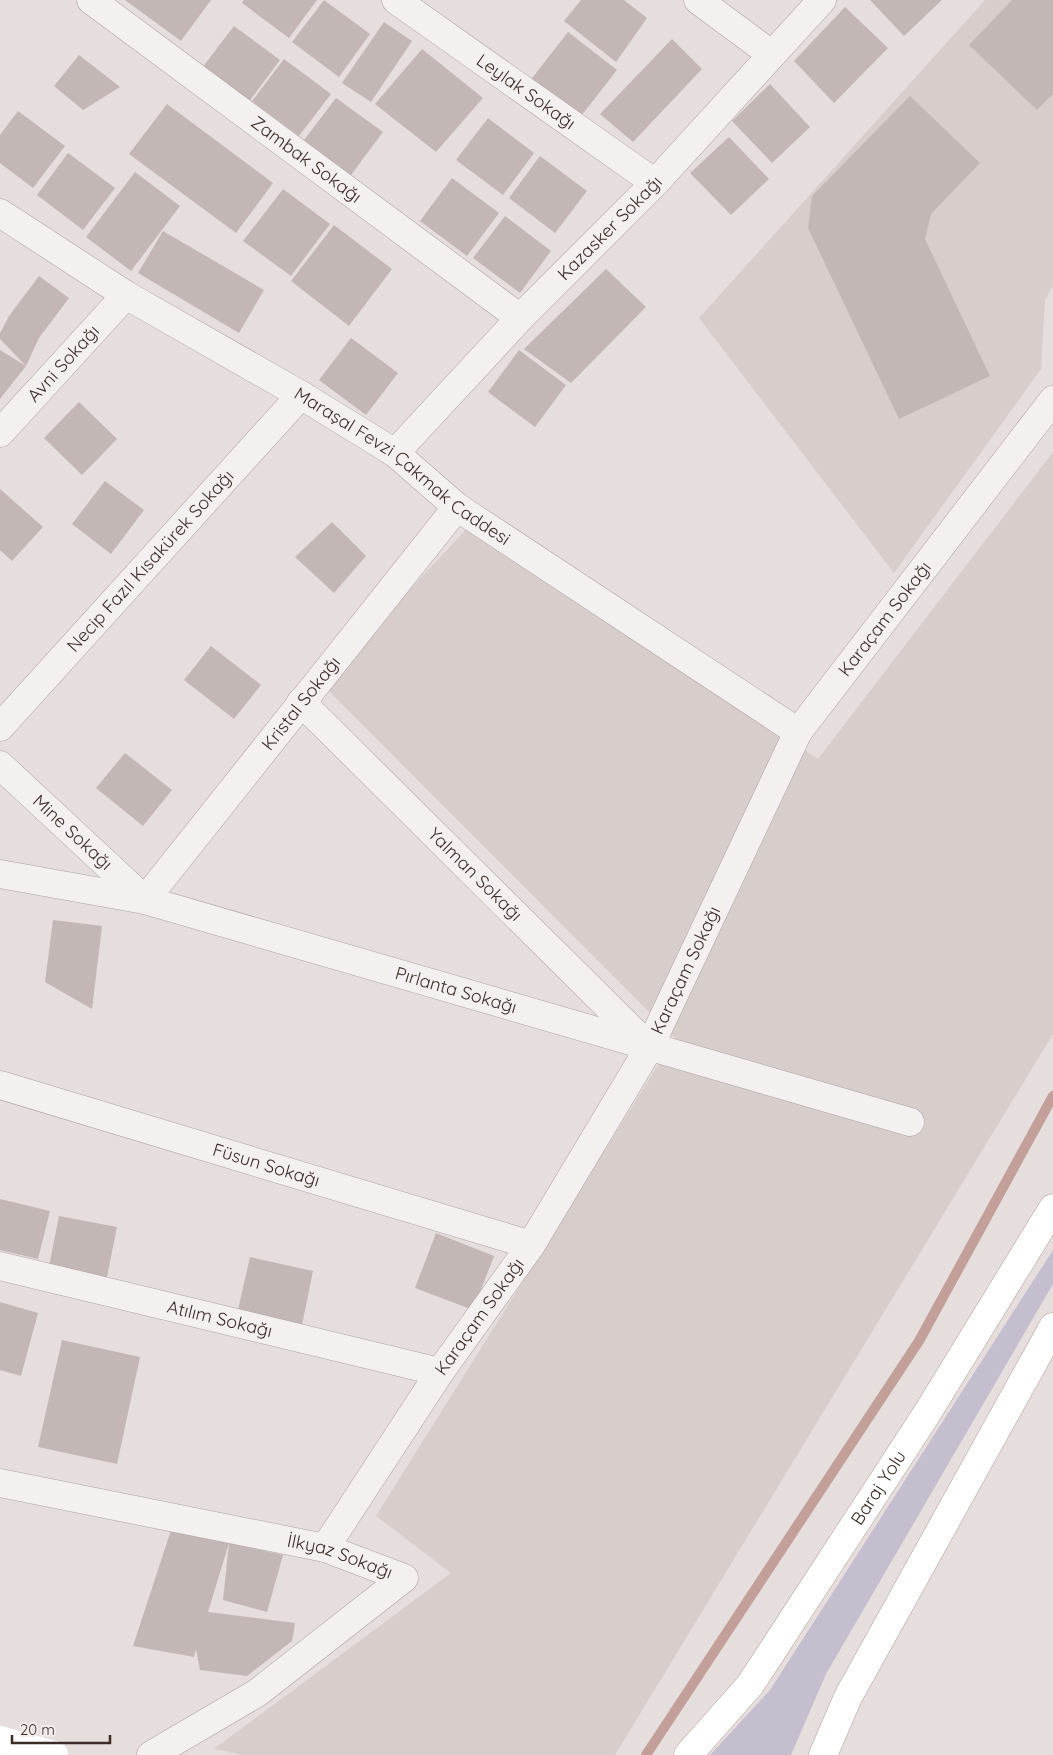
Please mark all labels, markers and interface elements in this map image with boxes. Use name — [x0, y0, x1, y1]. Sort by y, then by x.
street label: Leylak Sokağı — [472, 48, 580, 134]
street label: Zambak Sokağı — [247, 111, 366, 208]
street label: Kazasker Sokağı — [552, 171, 667, 285]
street label: Avni Sokağı — [22, 320, 104, 407]
street label: Maraşal Fevzi Çakmak Caddesi — [290, 382, 515, 550]
street label: Necip Fazıl Kısakürek Sokağı — [62, 465, 238, 657]
street label: Karaçam Sokağı — [833, 557, 936, 681]
street label: Kristal Sokağı — [256, 651, 345, 755]
street label: Mine Sokağı — [28, 789, 118, 875]
street label: Yalman Sokağı — [423, 822, 527, 926]
street label: Karaçam Sokağı — [645, 902, 725, 1038]
street label: Pırlanta Sokağı — [393, 961, 519, 1018]
street label: Füsun Sokağı — [210, 1138, 323, 1192]
street label: Karaçam Sokağı — [429, 1253, 529, 1380]
street label: Atılım Sokağı — [165, 1295, 275, 1342]
street label: Baraj Yolu — [845, 1446, 911, 1529]
street label: İlkyaz Sokağı — [285, 1529, 396, 1584]
scale bar — [12, 1712, 110, 1744]
text: 20 m — [20, 1720, 55, 1739]

